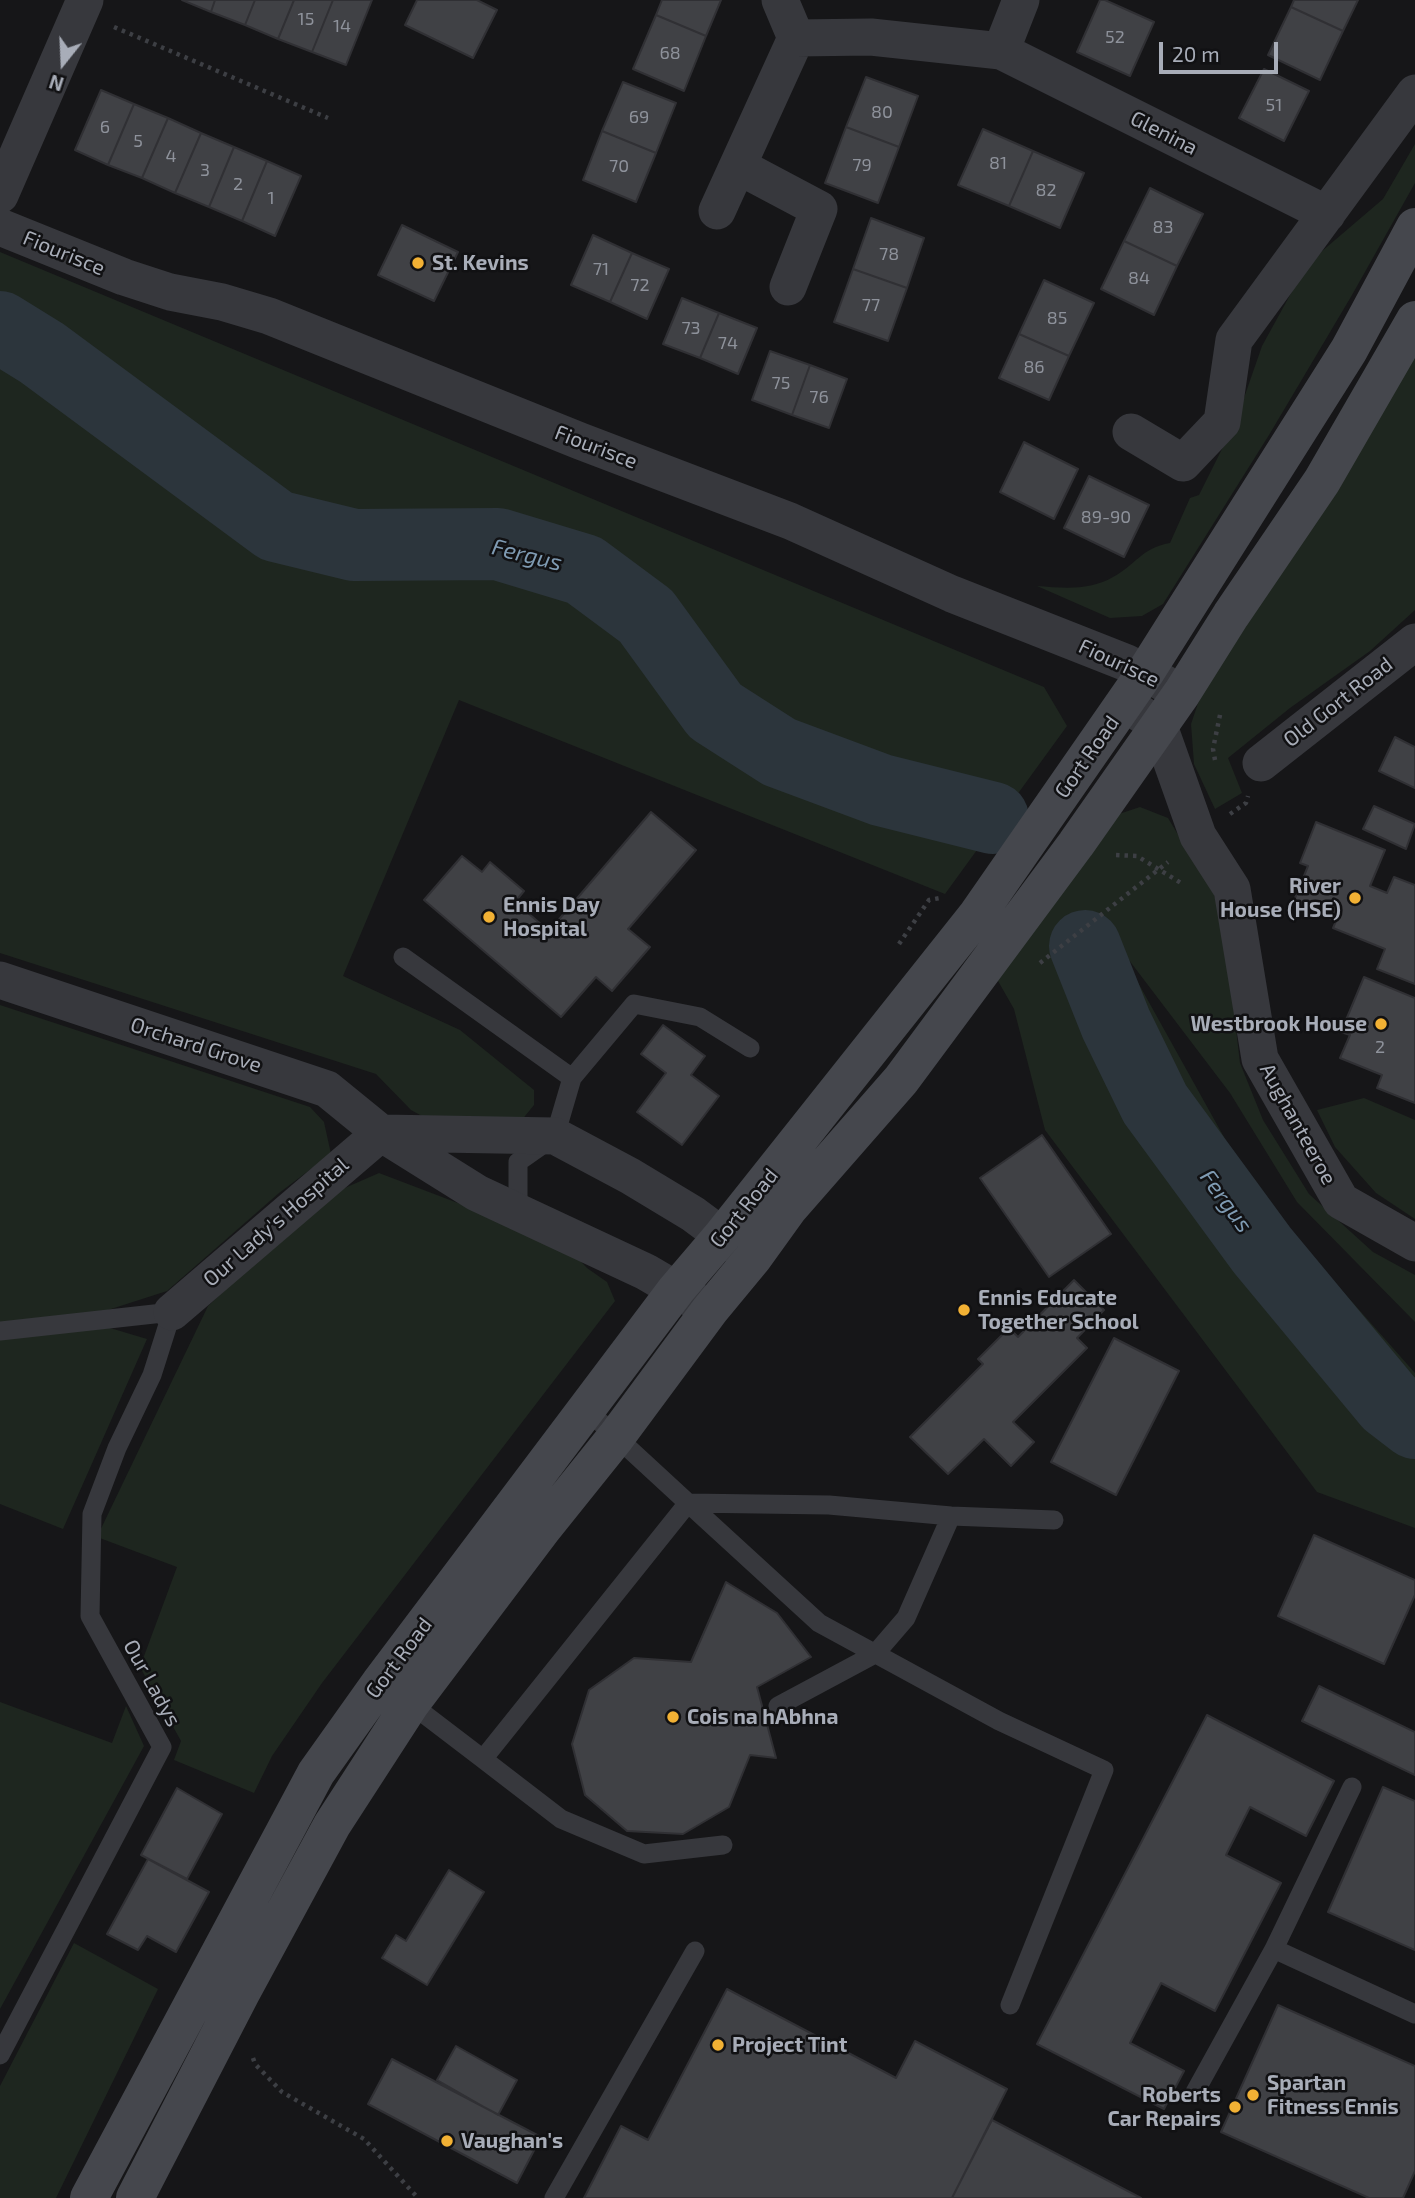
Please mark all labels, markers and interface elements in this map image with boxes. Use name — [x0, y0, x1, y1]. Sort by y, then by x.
house number: 15 — [298, 8, 314, 30]
house number: 14 — [333, 15, 351, 37]
house number: 52 — [1105, 26, 1125, 48]
north arrow — [28, 28, 98, 98]
scale bar — [1163, 28, 1282, 72]
text: 20 m — [1172, 41, 1220, 66]
house number: 68 — [659, 42, 681, 64]
text: N — [46, 70, 66, 97]
house number: 51 — [1266, 94, 1282, 116]
house number: 80 — [871, 101, 893, 123]
street label: Glenina — [1126, 105, 1202, 161]
house number: 69 — [629, 106, 649, 128]
house number: 6 — [100, 116, 110, 138]
house number: 5 — [133, 130, 143, 152]
house number: 4 — [165, 145, 177, 167]
house number: 81 — [989, 152, 1007, 174]
house number: 79 — [852, 154, 872, 176]
house number: 70 — [609, 155, 629, 177]
house number: 3 — [200, 159, 210, 181]
house number: 2 — [233, 173, 243, 195]
house number: 82 — [1035, 179, 1057, 201]
house number: 1 — [267, 187, 275, 209]
house number: 83 — [1153, 216, 1173, 238]
street label: Fiourisce — [19, 225, 109, 281]
house number: 78 — [879, 243, 899, 265]
place label: St. Kevins — [432, 250, 529, 276]
marker: St. Kevins — [410, 255, 426, 271]
house number: 71 — [593, 258, 609, 280]
house number: 84 — [1128, 267, 1150, 289]
house number: 72 — [630, 274, 650, 296]
house number: 77 — [862, 294, 880, 316]
house number: 85 — [1047, 307, 1067, 329]
house number: 73 — [681, 317, 701, 339]
house number: 74 — [718, 332, 738, 354]
house number: 86 — [1023, 356, 1045, 378]
house number: 75 — [772, 372, 790, 394]
house number: 76 — [809, 386, 829, 408]
street label: Fiourisce — [551, 420, 641, 474]
house number: 89-90 — [1081, 506, 1131, 528]
water label: Fergus — [489, 533, 565, 577]
street label: Fiourisce — [1075, 633, 1163, 693]
street label: Old Gort Road — [1278, 652, 1398, 752]
street label: Gort Road — [1050, 711, 1124, 803]
place label: River House (HSE) — [1220, 873, 1341, 923]
marker: River House (HSE) — [1347, 890, 1363, 906]
place label: Ennis Day Hospital — [503, 892, 600, 942]
marker: Ennis Day Hospital — [481, 909, 497, 925]
place label: Westbrook House — [1191, 1011, 1367, 1037]
street label: Orchard Grove — [127, 1012, 265, 1078]
marker: Westbrook House — [1373, 1016, 1389, 1032]
house number: 2 — [1375, 1036, 1385, 1058]
street label: Aughanteeroe — [1254, 1059, 1342, 1189]
street label: Our Lady's Hospital — [198, 1152, 354, 1292]
street label: Gort Road — [704, 1163, 784, 1253]
water label: Fergus — [1194, 1164, 1258, 1238]
place label: Ennis Educate Together School — [978, 1285, 1139, 1335]
marker: Ennis Educate Together School — [956, 1302, 972, 1318]
street label: Gort Road — [360, 1613, 438, 1703]
street label: Our Ladys — [118, 1635, 186, 1731]
place label: Cois na hAbhna — [687, 1704, 838, 1730]
marker: Cois na hAbhna — [665, 1709, 681, 1725]
place label: Project Tint — [732, 2032, 847, 2058]
marker: Project Tint — [710, 2037, 726, 2053]
place label: Spartan Fitness Ennis — [1267, 2070, 1399, 2120]
place label: Roberts Car Repairs — [1107, 2082, 1221, 2132]
marker: Spartan Fitness Ennis — [1245, 2087, 1261, 2103]
marker: Roberts Car Repairs — [1227, 2099, 1243, 2115]
place label: Vaughan's — [461, 2128, 563, 2154]
marker: Vaughan's — [439, 2133, 455, 2149]

